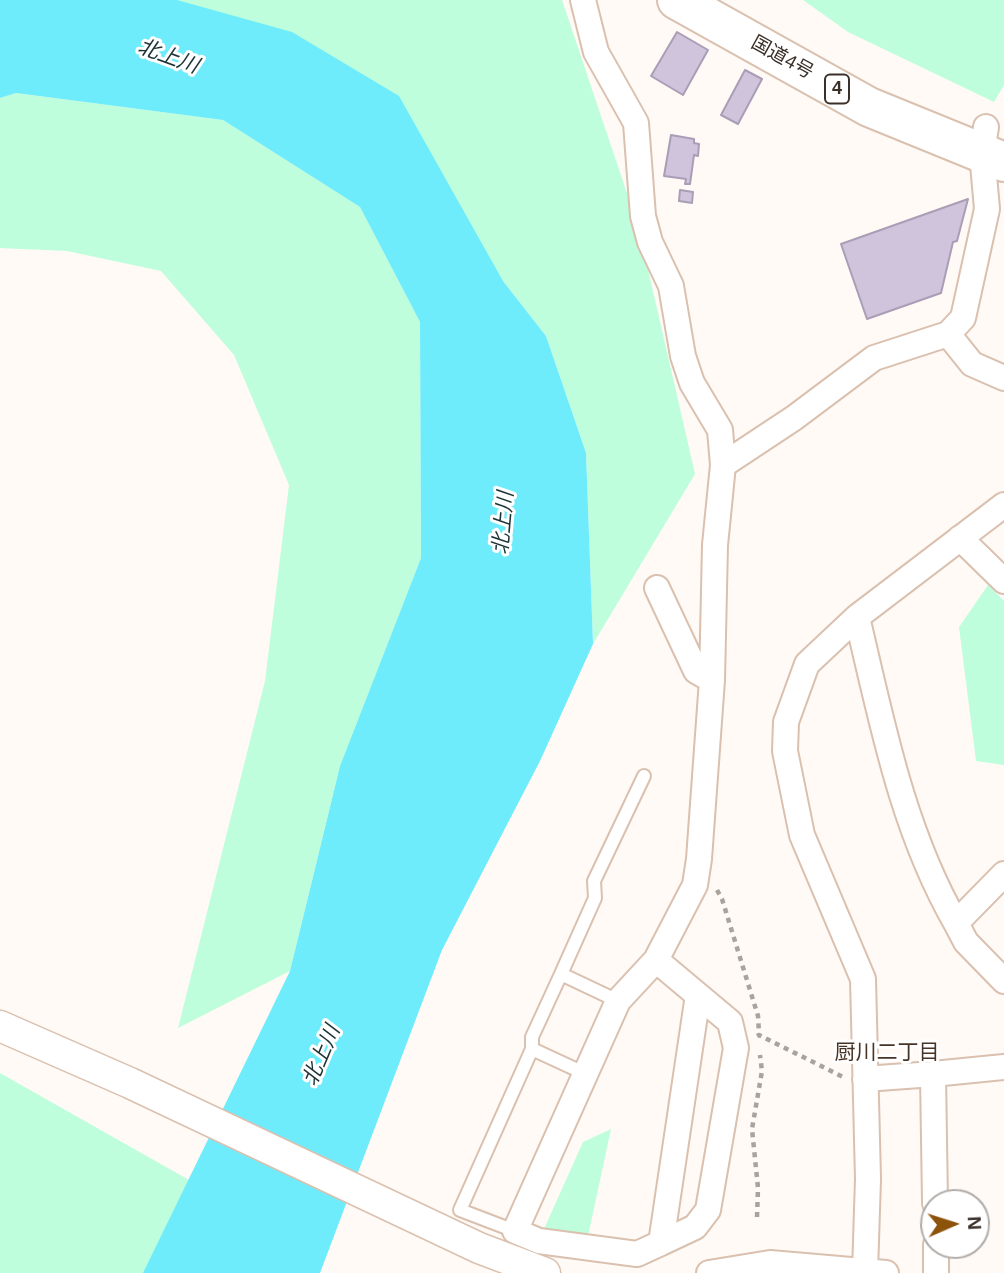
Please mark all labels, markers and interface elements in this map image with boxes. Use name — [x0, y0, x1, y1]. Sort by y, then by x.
street label: 国道4号 — [747, 32, 817, 84]
water label: 北上川 — [134, 34, 202, 80]
road number: 4 — [825, 74, 849, 104]
water label: 北上川 — [489, 491, 519, 555]
water label: 北上川 — [298, 1022, 346, 1090]
district label: 厨川二丁目 — [835, 1040, 939, 1066]
north arrow — [920, 1189, 990, 1259]
text: N — [964, 1216, 985, 1230]

